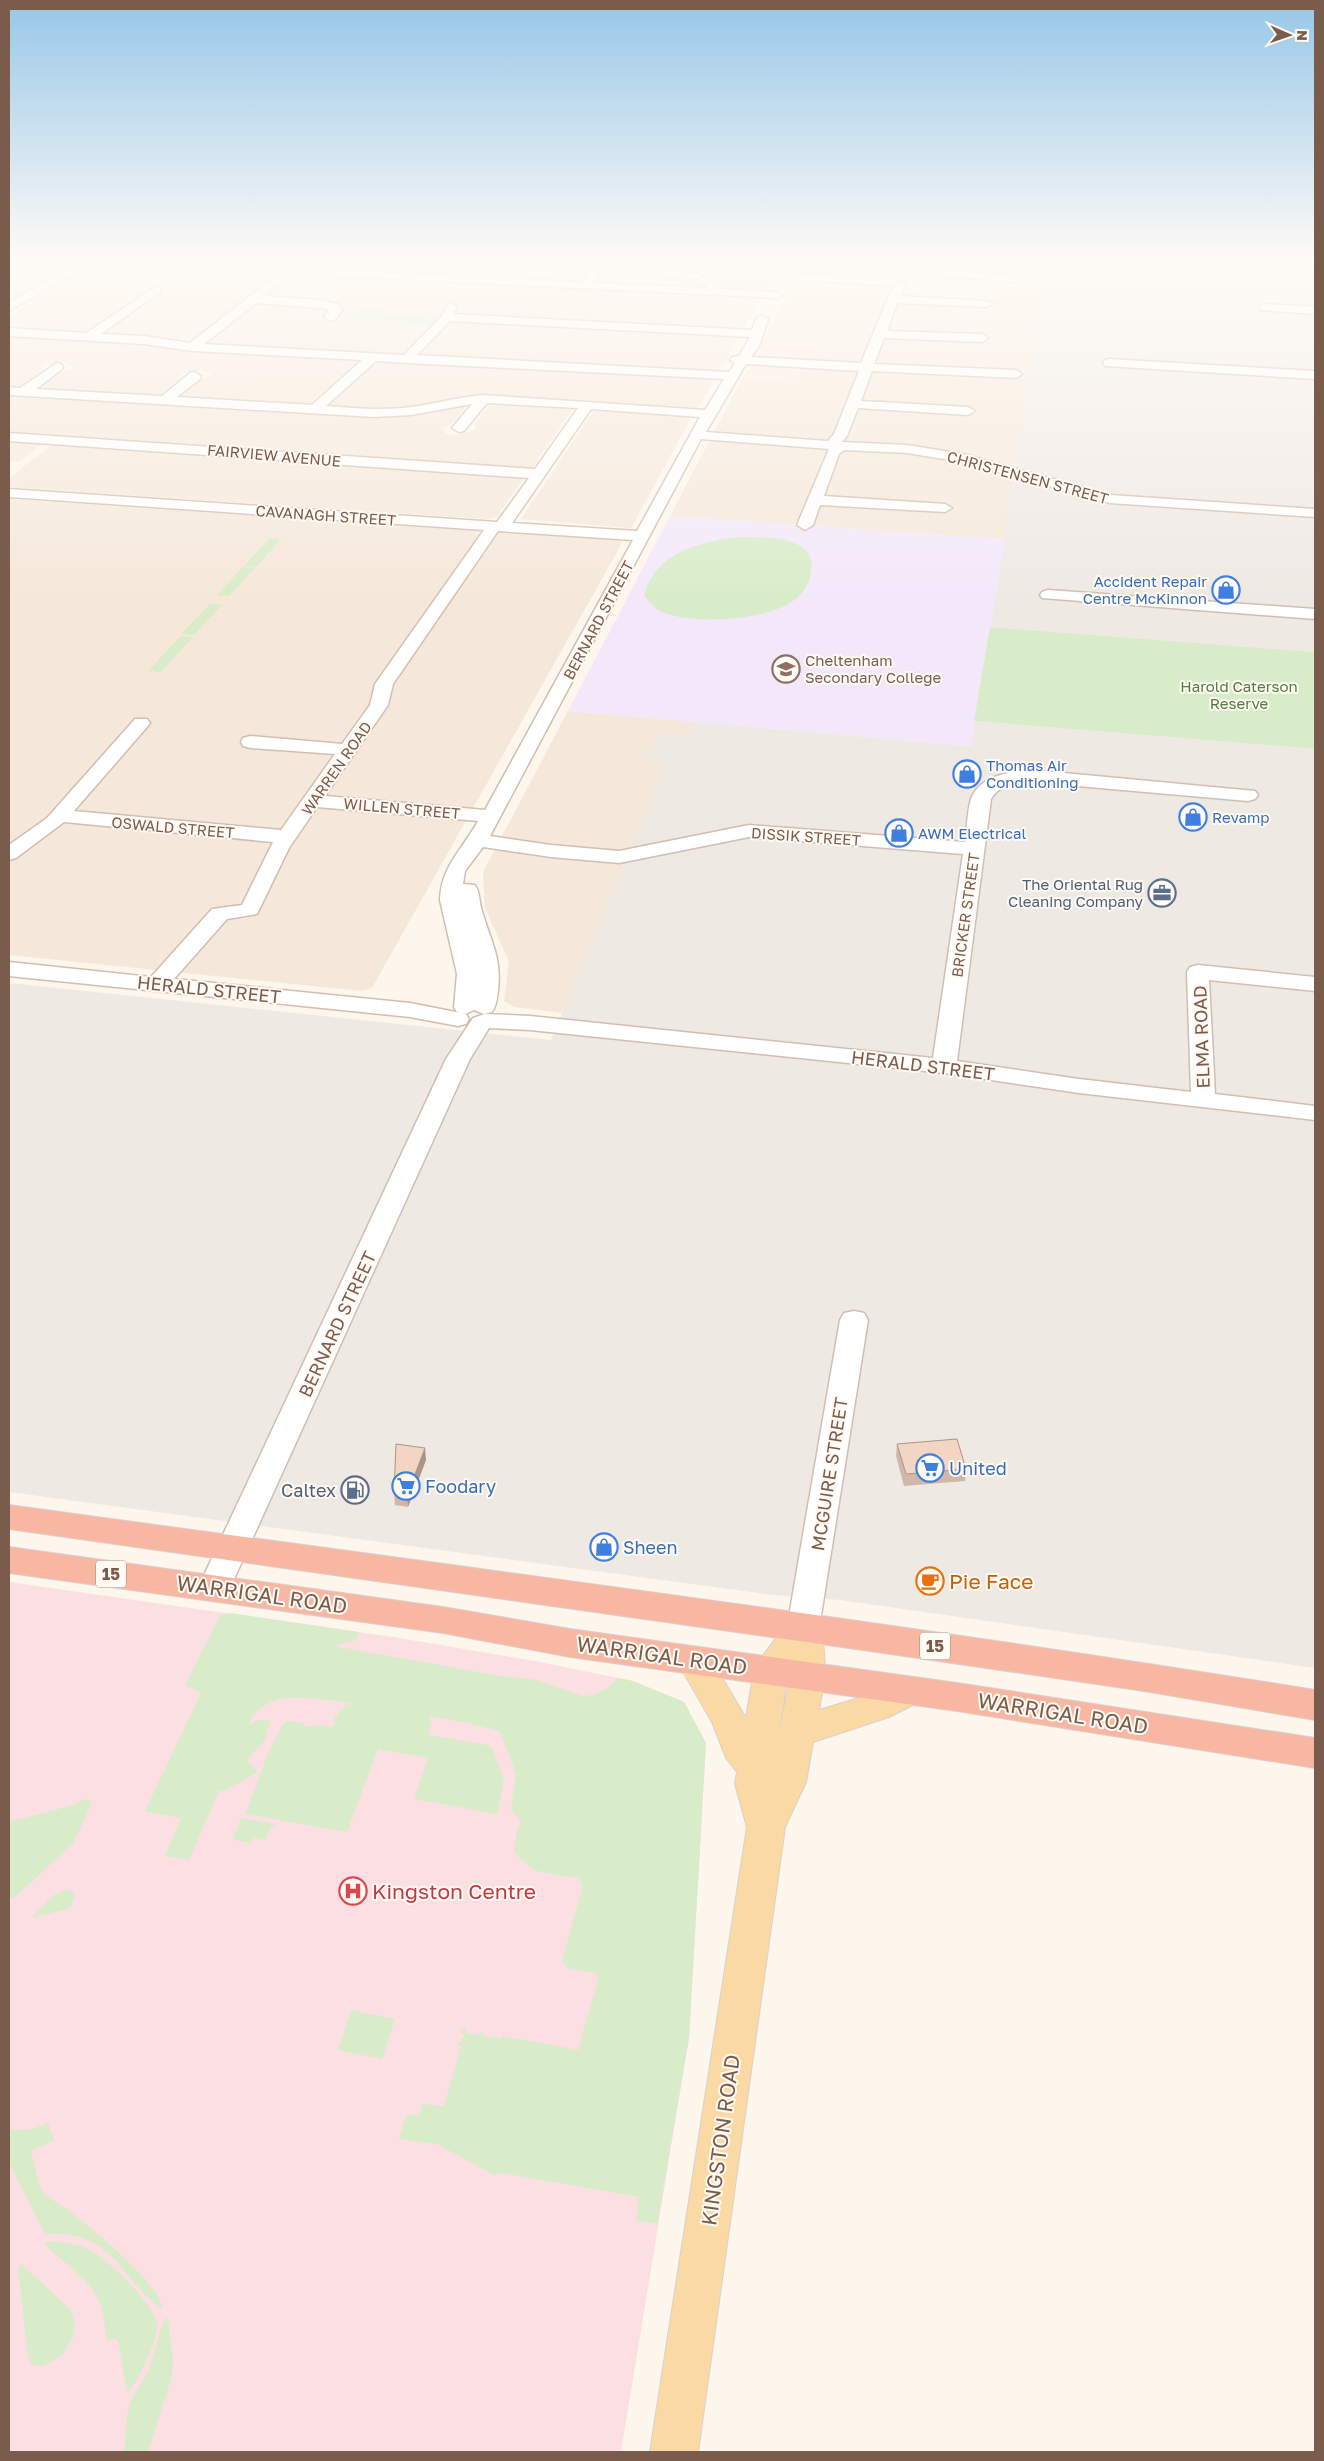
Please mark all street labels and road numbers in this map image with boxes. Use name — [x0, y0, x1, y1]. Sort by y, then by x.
street label: FAIRVIEW AVENUE — [206, 440, 342, 470]
street label: CHRISTENSEN STREET — [945, 447, 1111, 507]
street label: CAVANAGH STREET — [255, 501, 397, 529]
street label: BERNARD STREET — [559, 557, 637, 683]
street label: WARREN ROAD — [297, 718, 375, 818]
street label: WILLEN STREET — [343, 794, 461, 822]
street label: OSWALD STREET — [111, 813, 235, 841]
street label: DISSIK STREET — [751, 823, 861, 849]
street label: BRICKER STREET — [947, 852, 983, 978]
street label: HERALD STREET — [136, 971, 282, 1007]
street label: ELMA ROAD — [1188, 985, 1214, 1089]
street label: HERALD STREET — [850, 1045, 996, 1085]
street label: BERNARD STREET — [294, 1248, 380, 1400]
street label: MCGUIRE STREET — [806, 1396, 852, 1552]
road number: 15 — [96, 1560, 126, 1588]
street label: WARRIGAL ROAD — [175, 1569, 349, 1619]
street label: WARRIGAL ROAD — [575, 1630, 749, 1680]
road number: 15 — [920, 1632, 950, 1660]
street label: WARRIGAL ROAD — [976, 1687, 1150, 1739]
street label: KINGSTON ROAD — [695, 2053, 745, 2227]

